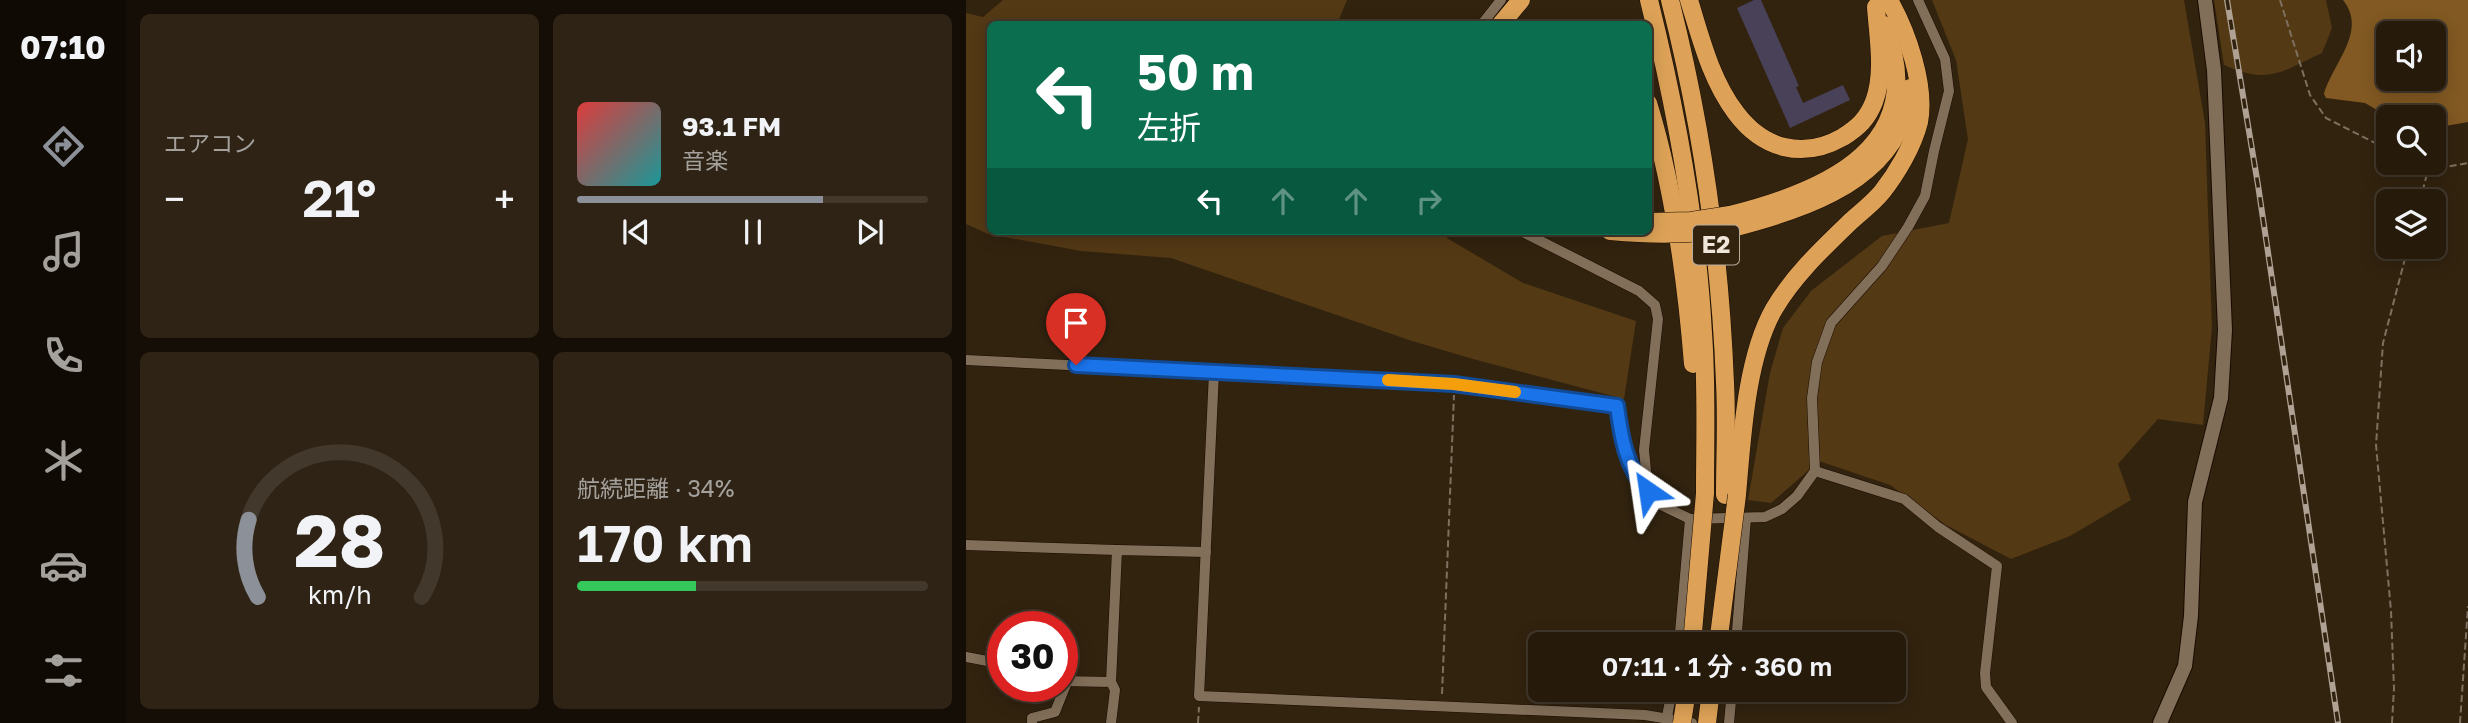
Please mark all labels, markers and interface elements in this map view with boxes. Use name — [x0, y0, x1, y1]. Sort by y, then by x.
map controls — [2376, 21, 2446, 259]
button: sound — [2376, 21, 2446, 91]
text: 07:10 — [20, 28, 106, 66]
text: 50 m — [1137, 42, 1254, 101]
icon: left — [1022, 49, 1113, 140]
button: search — [2376, 105, 2446, 175]
text: 左折 — [1137, 108, 1201, 146]
text: 93.1 FM — [682, 111, 781, 142]
icon: directions — [39, 122, 88, 171]
text: エアコン — [164, 129, 256, 157]
text: 音楽 — [682, 146, 728, 174]
text: 21° — [303, 166, 376, 228]
text: − — [164, 176, 185, 221]
text: + — [494, 176, 515, 221]
icon: left — [1191, 182, 1229, 220]
icon: ahead — [1264, 182, 1302, 220]
icon: ahead — [1337, 182, 1375, 220]
icon: right — [1410, 182, 1448, 220]
button: layers — [2376, 189, 2446, 259]
icon: previous — [617, 213, 655, 251]
icon: pause — [734, 213, 772, 251]
icon: next — [851, 213, 889, 251]
road number: E2 — [1693, 226, 1739, 264]
icon: music — [39, 227, 88, 276]
pin — [1046, 293, 1106, 365]
icon: arrive — [1057, 304, 1095, 342]
icon: phone — [39, 331, 88, 380]
icon: climate — [39, 436, 88, 485]
position arrow — [1611, 454, 1685, 528]
text: 航続距離 · 34% — [577, 474, 734, 502]
text: 28 — [294, 496, 385, 583]
text: 170 km — [577, 511, 753, 573]
icon: car — [39, 541, 88, 590]
text: km/h — [308, 578, 371, 609]
speed limit sign: 30 — [987, 611, 1078, 702]
icon: filters — [39, 646, 88, 695]
text: 07:11 · 1 分 · 360 m — [1602, 651, 1832, 682]

